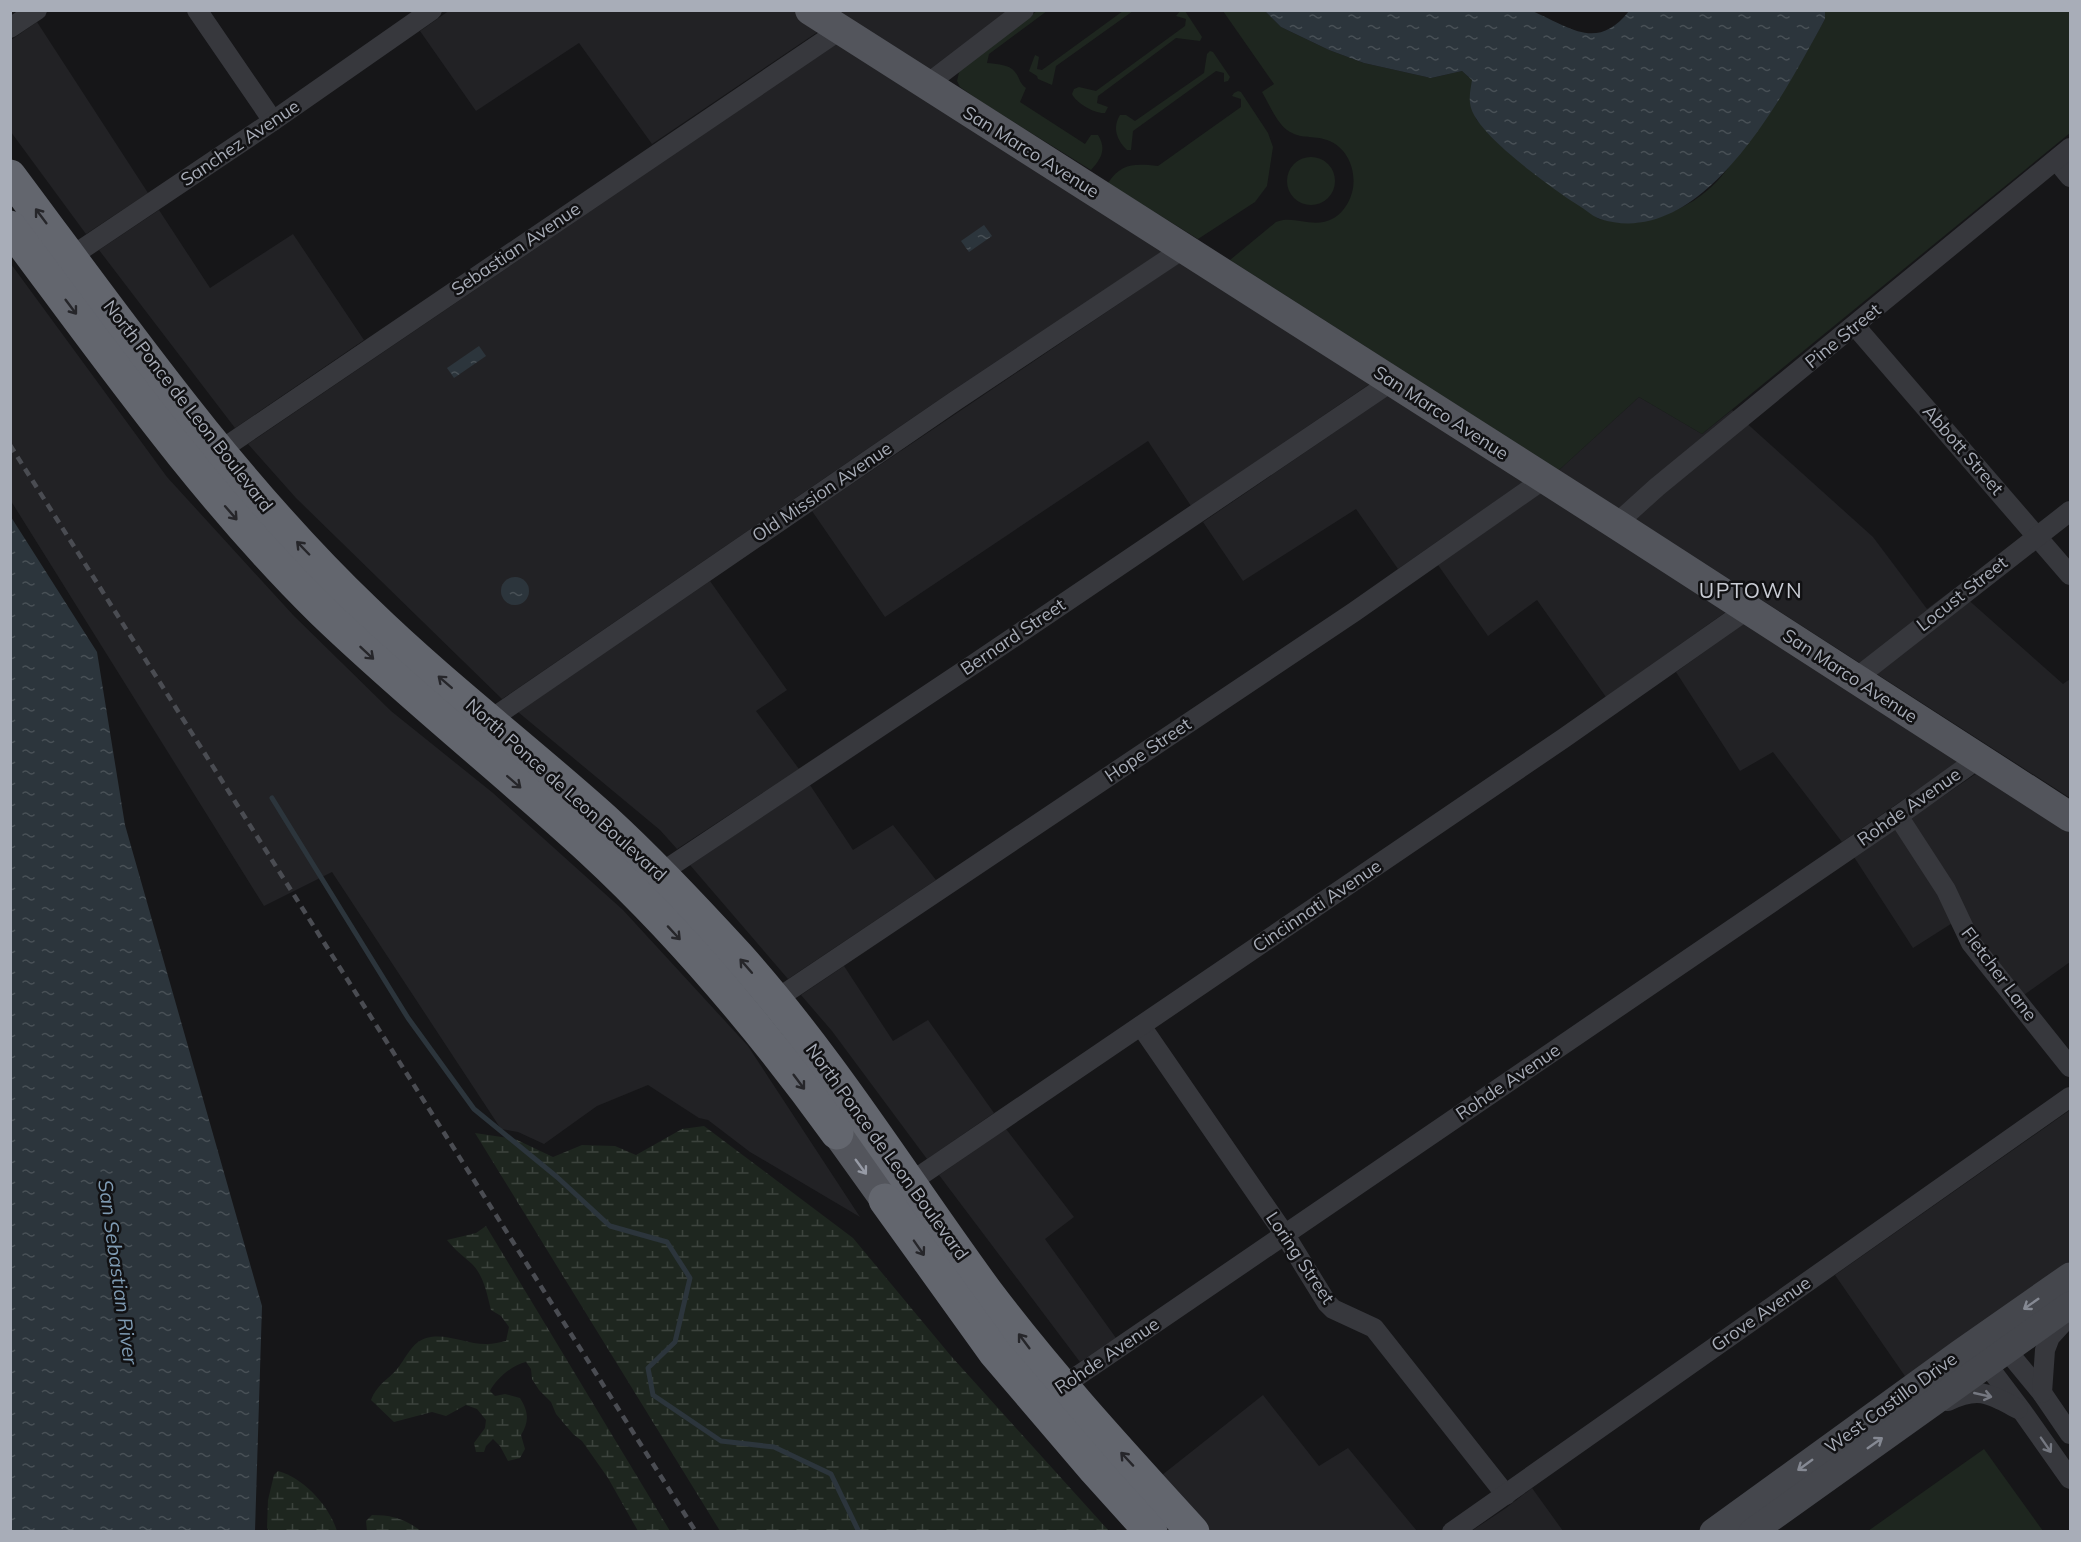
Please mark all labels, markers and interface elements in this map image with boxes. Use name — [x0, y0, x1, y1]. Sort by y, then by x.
street label: Sanchez Avenue — [176, 94, 304, 191]
street label: San Marco Avenue — [959, 100, 1104, 203]
street label: Sebastian Avenue — [447, 197, 585, 300]
one-way arrow — [34, 209, 47, 225]
street label: North Ponce de Leon Boulevard — [99, 295, 278, 516]
street label: Pine Street — [1800, 298, 1885, 373]
one-way arrow — [65, 299, 77, 315]
street label: San Marco Avenue — [1369, 360, 1513, 465]
street label: Abbott Street — [1918, 400, 2009, 499]
street label: Old Mission Avenue — [747, 436, 896, 547]
one-way arrow — [224, 505, 238, 520]
one-way arrow — [297, 541, 311, 556]
street label: Locust Street — [1912, 551, 2012, 636]
district label: UPTOWN — [1699, 577, 1803, 603]
street label: Bernard Street — [956, 593, 1070, 680]
street label: San Marco Avenue — [1778, 623, 1922, 728]
one-way arrow — [359, 646, 374, 660]
one-way arrow — [438, 675, 453, 689]
street label: North Ponce de Leon Boulevard — [461, 693, 671, 886]
street label: Hope Street — [1100, 712, 1195, 787]
street label: Rohde Avenue — [1853, 762, 1965, 851]
one-way arrow — [506, 775, 521, 789]
street label: Cincinnati Avenue — [1248, 854, 1385, 957]
street label: Fletcher Lane — [1957, 922, 2042, 1025]
one-way arrow — [667, 925, 681, 940]
one-way arrow — [739, 958, 753, 973]
street label: Rohde Avenue — [1451, 1038, 1564, 1125]
street label: North Ponce de Leon Boulevard — [801, 1039, 974, 1265]
one-way arrow — [792, 1074, 805, 1090]
one-way arrow — [855, 1158, 867, 1174]
water label: San Sebastian River — [93, 1178, 144, 1367]
street label: Loring Street — [1261, 1207, 1340, 1308]
one-way arrow — [912, 1239, 925, 1255]
street label: Grove Avenue — [1706, 1271, 1815, 1356]
one-way arrow — [2023, 1298, 2040, 1310]
street label: Rohde Avenue — [1050, 1312, 1163, 1399]
one-way arrow — [1018, 1334, 1031, 1350]
street label: West Castillo Drive — [1820, 1347, 1961, 1458]
one-way arrow — [1974, 1389, 1993, 1401]
one-way arrow — [1866, 1437, 1882, 1449]
one-way arrow — [2040, 1437, 2052, 1453]
one-way arrow — [1120, 1452, 1134, 1467]
one-way arrow — [1798, 1459, 1814, 1471]

